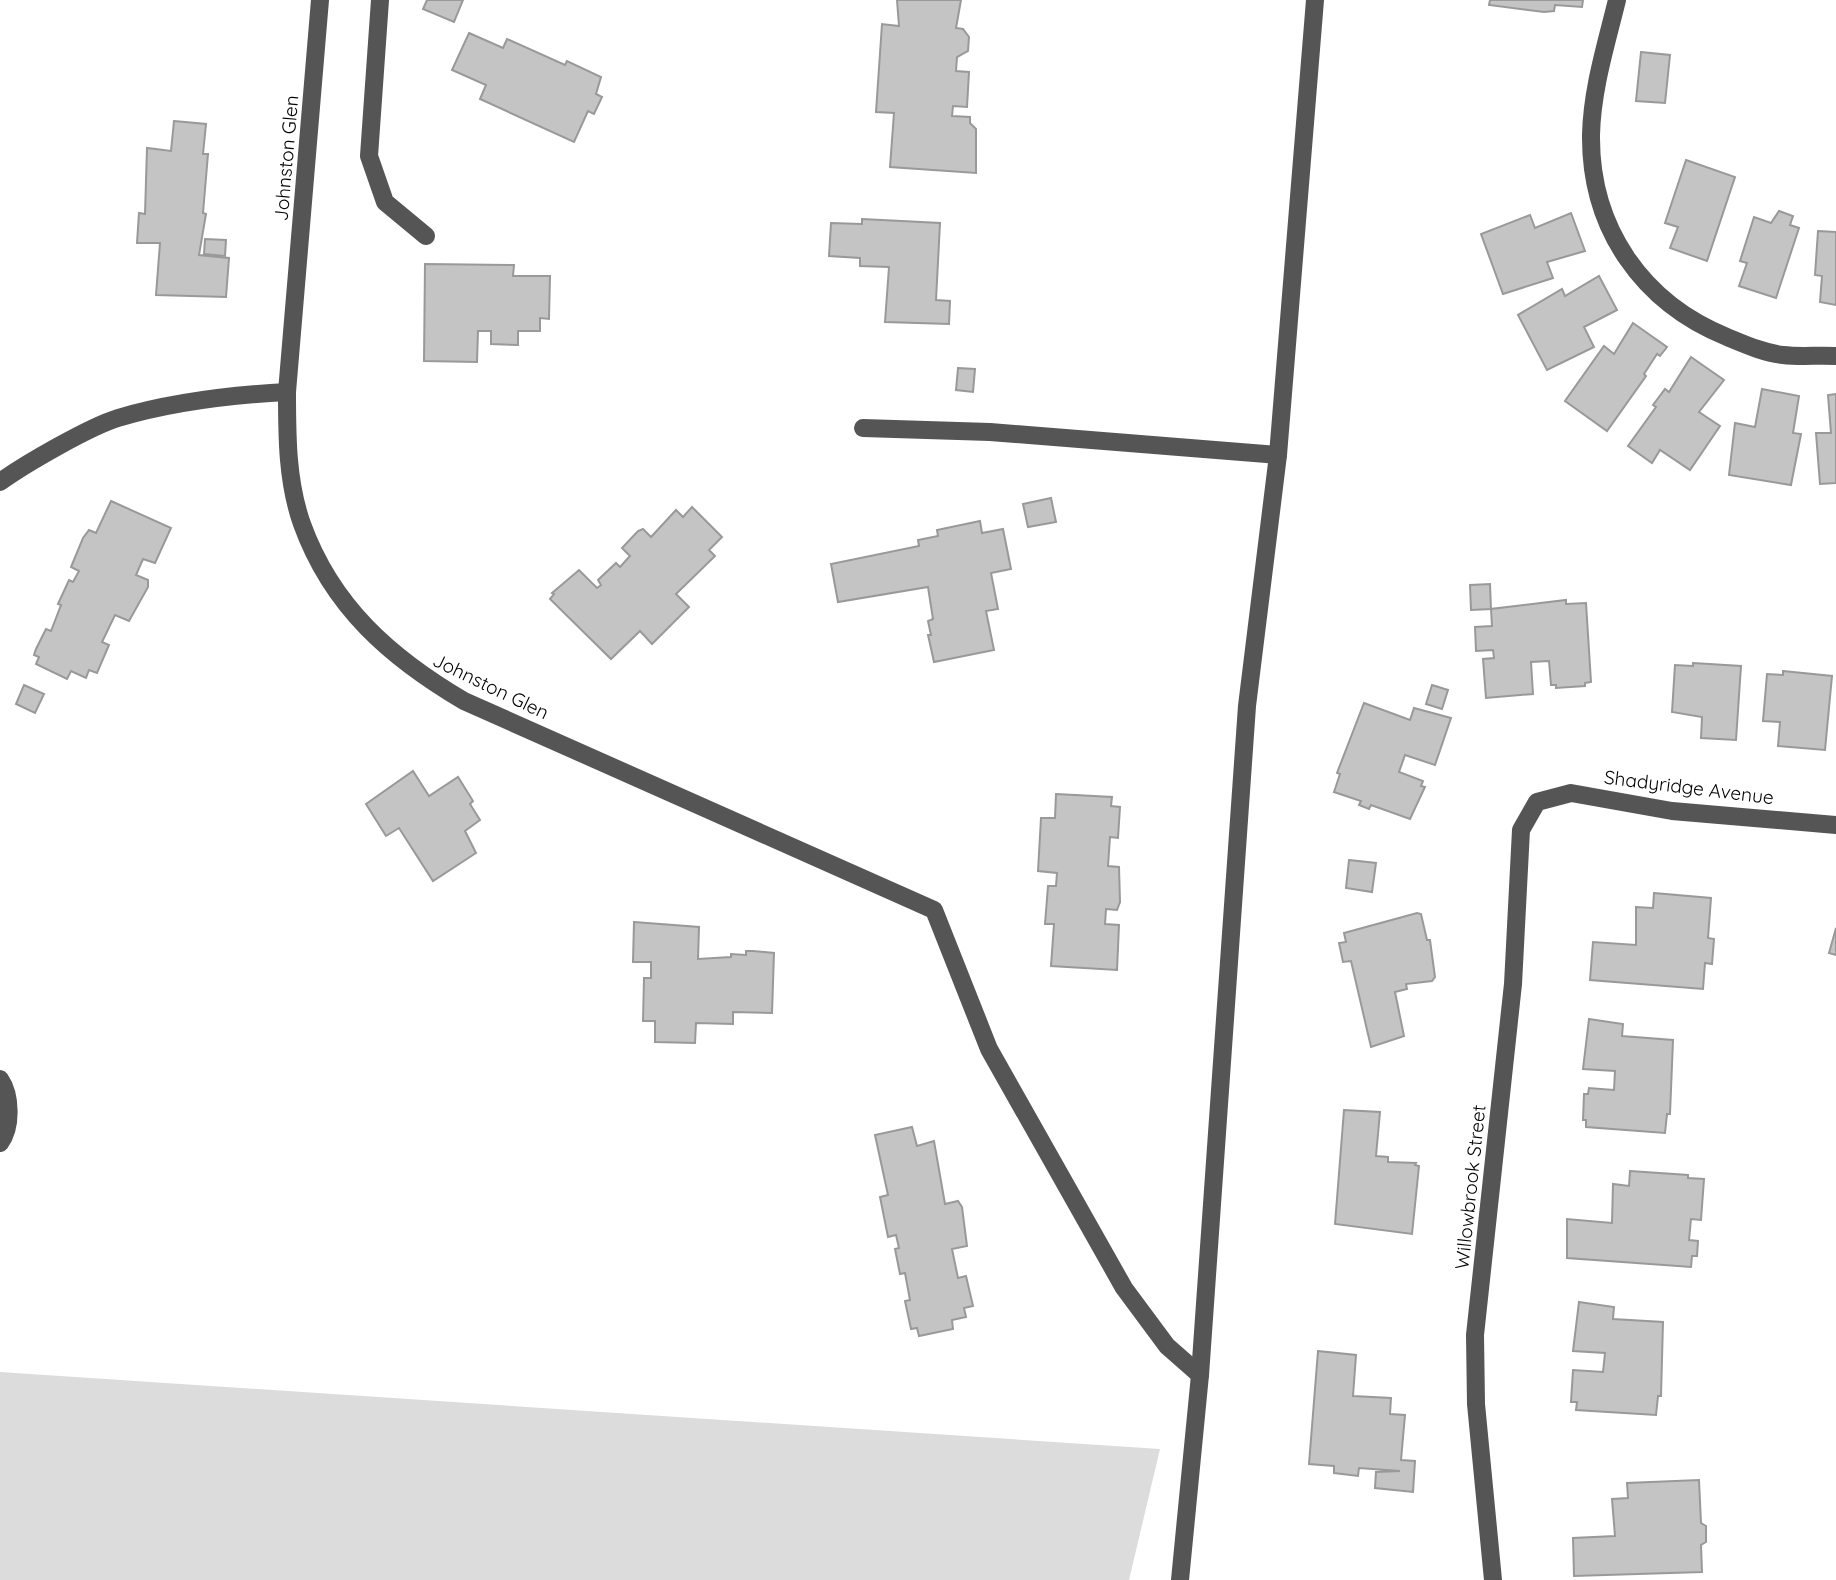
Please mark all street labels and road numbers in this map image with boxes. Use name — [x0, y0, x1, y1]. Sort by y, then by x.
street label: Johnston Glen — [269, 94, 303, 222]
street label: Johnston Glen — [429, 648, 553, 724]
street label: Shadyridge Avenue — [1603, 765, 1775, 809]
street label: Willowbrook Street — [1449, 1104, 1491, 1270]

